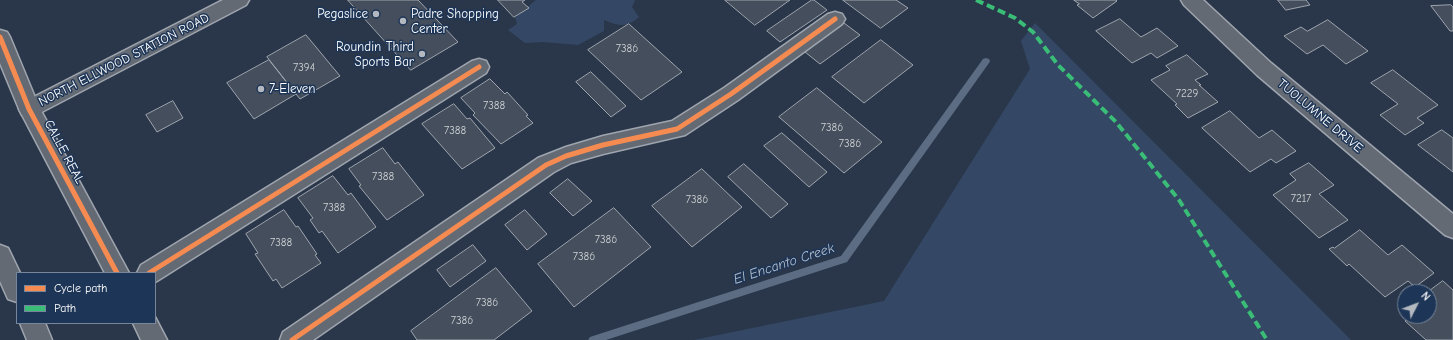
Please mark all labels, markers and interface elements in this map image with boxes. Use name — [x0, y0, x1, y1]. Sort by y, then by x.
place label: Pegaslice — [317, 6, 368, 22]
place label: Padre Shopping Center — [411, 6, 499, 37]
marker: Pegaslice — [371, 9, 381, 19]
street label: NORTH ELLWOOD STATION ROAD — [36, 10, 212, 110]
marker: Padre Shopping Center — [398, 16, 408, 26]
place label: Roundin Third Sports Bar — [336, 39, 414, 70]
house number: 7386 — [616, 42, 638, 56]
marker: Roundin Third Sports Bar — [417, 49, 427, 59]
house number: 7394 — [293, 61, 315, 75]
street label: TUOLUMNE DRIVE — [1274, 76, 1366, 156]
place label: 7-Eleven — [269, 81, 315, 97]
marker: 7-Eleven — [256, 84, 266, 94]
house number: 7229 — [1176, 87, 1198, 101]
house number: 7388 — [483, 99, 505, 113]
street label: CALLE REAL — [41, 117, 87, 187]
house number: 7386 — [821, 121, 843, 135]
house number: 7388 — [444, 124, 466, 138]
house number: 7386 — [839, 137, 861, 151]
house number: 7388 — [372, 170, 394, 184]
house number: 7217 — [1291, 192, 1311, 206]
house number: 7386 — [686, 193, 708, 207]
house number: 7388 — [323, 201, 345, 215]
house number: 7386 — [595, 233, 617, 247]
house number: 7388 — [270, 236, 292, 250]
water label: El Encanto Creek — [732, 240, 836, 288]
house number: 7386 — [573, 250, 595, 264]
legend — [16, 272, 156, 324]
text: Cycle path — [54, 281, 107, 295]
north arrow — [1397, 284, 1437, 324]
text: N — [1418, 289, 1433, 303]
house number: 7386 — [476, 296, 498, 310]
text: Path — [54, 301, 76, 315]
house number: 7386 — [451, 314, 473, 328]

